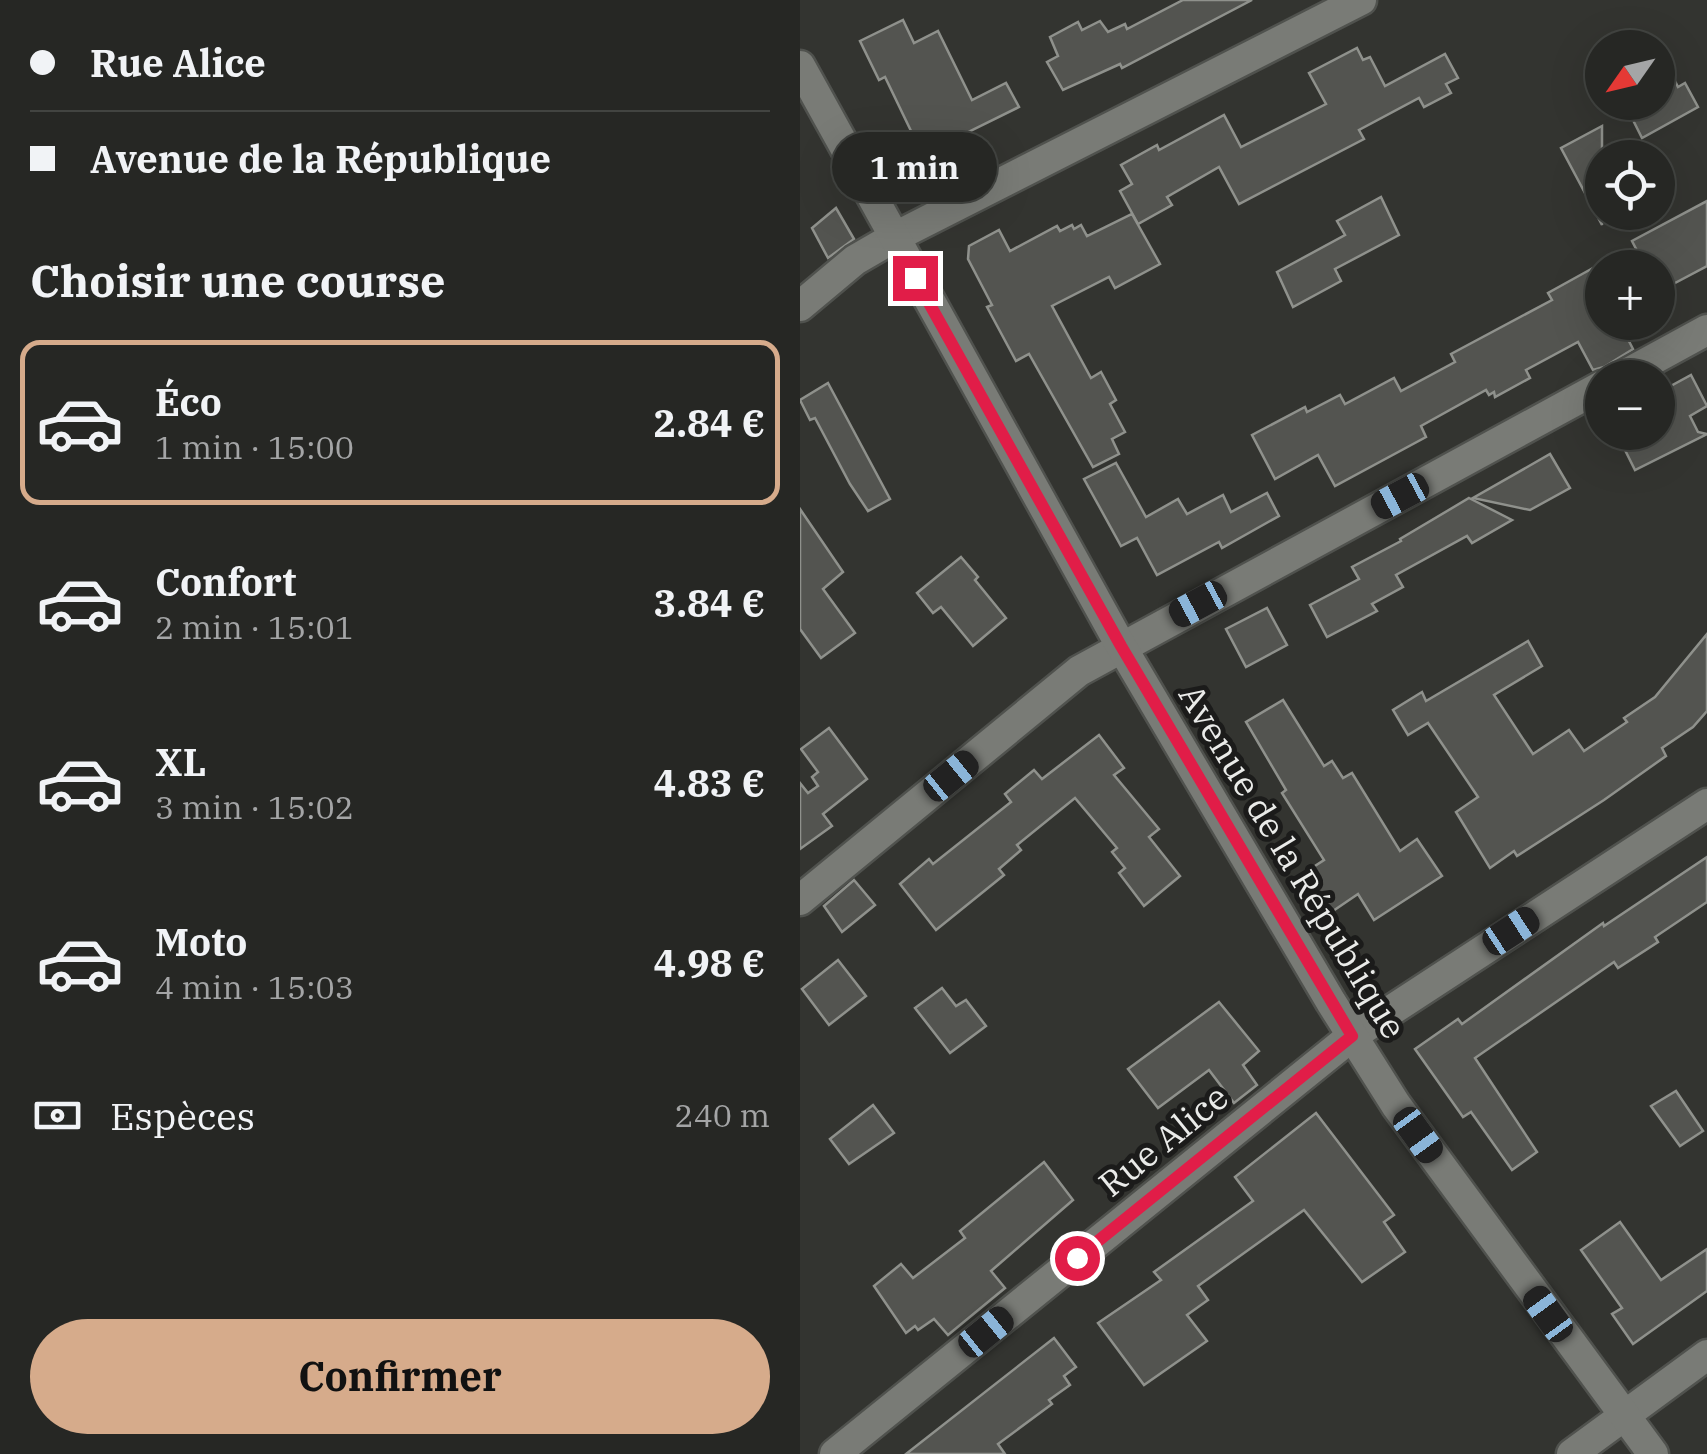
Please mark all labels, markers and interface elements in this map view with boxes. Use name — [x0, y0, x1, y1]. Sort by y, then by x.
north arrow — [1585, 30, 1675, 120]
map controls — [1585, 30, 1675, 450]
text: Rue Alice — [90, 38, 266, 87]
callout: 1 min — [832, 133, 998, 203]
text: Avenue de la République — [90, 134, 551, 183]
button: locate — [1585, 140, 1675, 230]
text: 1 min — [870, 146, 959, 188]
button: + — [1585, 250, 1675, 340]
text: Choisir une course — [30, 251, 446, 309]
route end — [893, 256, 938, 301]
button: − — [1585, 360, 1675, 450]
text: Éco — [155, 377, 222, 426]
icon: car — [35, 378, 125, 468]
text: 2.84 € — [653, 398, 765, 447]
text: 1 min · 15:00 — [155, 426, 354, 468]
car — [1366, 469, 1434, 523]
text: Confort — [155, 557, 296, 606]
icon: car — [35, 558, 125, 648]
car — [1164, 577, 1232, 631]
text: 3.84 € — [653, 578, 765, 627]
text: 2 min · 15:01 — [155, 606, 354, 648]
street label: Avenue de la République — [1169, 675, 1417, 1047]
text: XL — [155, 737, 206, 786]
icon: car — [35, 738, 125, 828]
car — [918, 745, 984, 807]
text: 4.83 € — [653, 758, 765, 807]
text: 3 min · 15:02 — [155, 786, 354, 828]
car — [1478, 902, 1544, 960]
text: Moto — [155, 917, 247, 966]
icon: car — [35, 918, 125, 1008]
text: 4.98 € — [653, 938, 765, 987]
text: 4 min · 15:03 — [155, 966, 354, 1008]
street label: Rue Alice — [1089, 1074, 1237, 1206]
icon: cash — [30, 1088, 85, 1143]
text: Espèces — [110, 1091, 255, 1140]
text: 240 m — [674, 1094, 770, 1136]
car — [1388, 1102, 1448, 1168]
route start — [1055, 1236, 1100, 1281]
car — [1518, 1281, 1578, 1347]
car — [953, 1301, 1019, 1363]
button: Confirmer — [30, 1319, 770, 1434]

